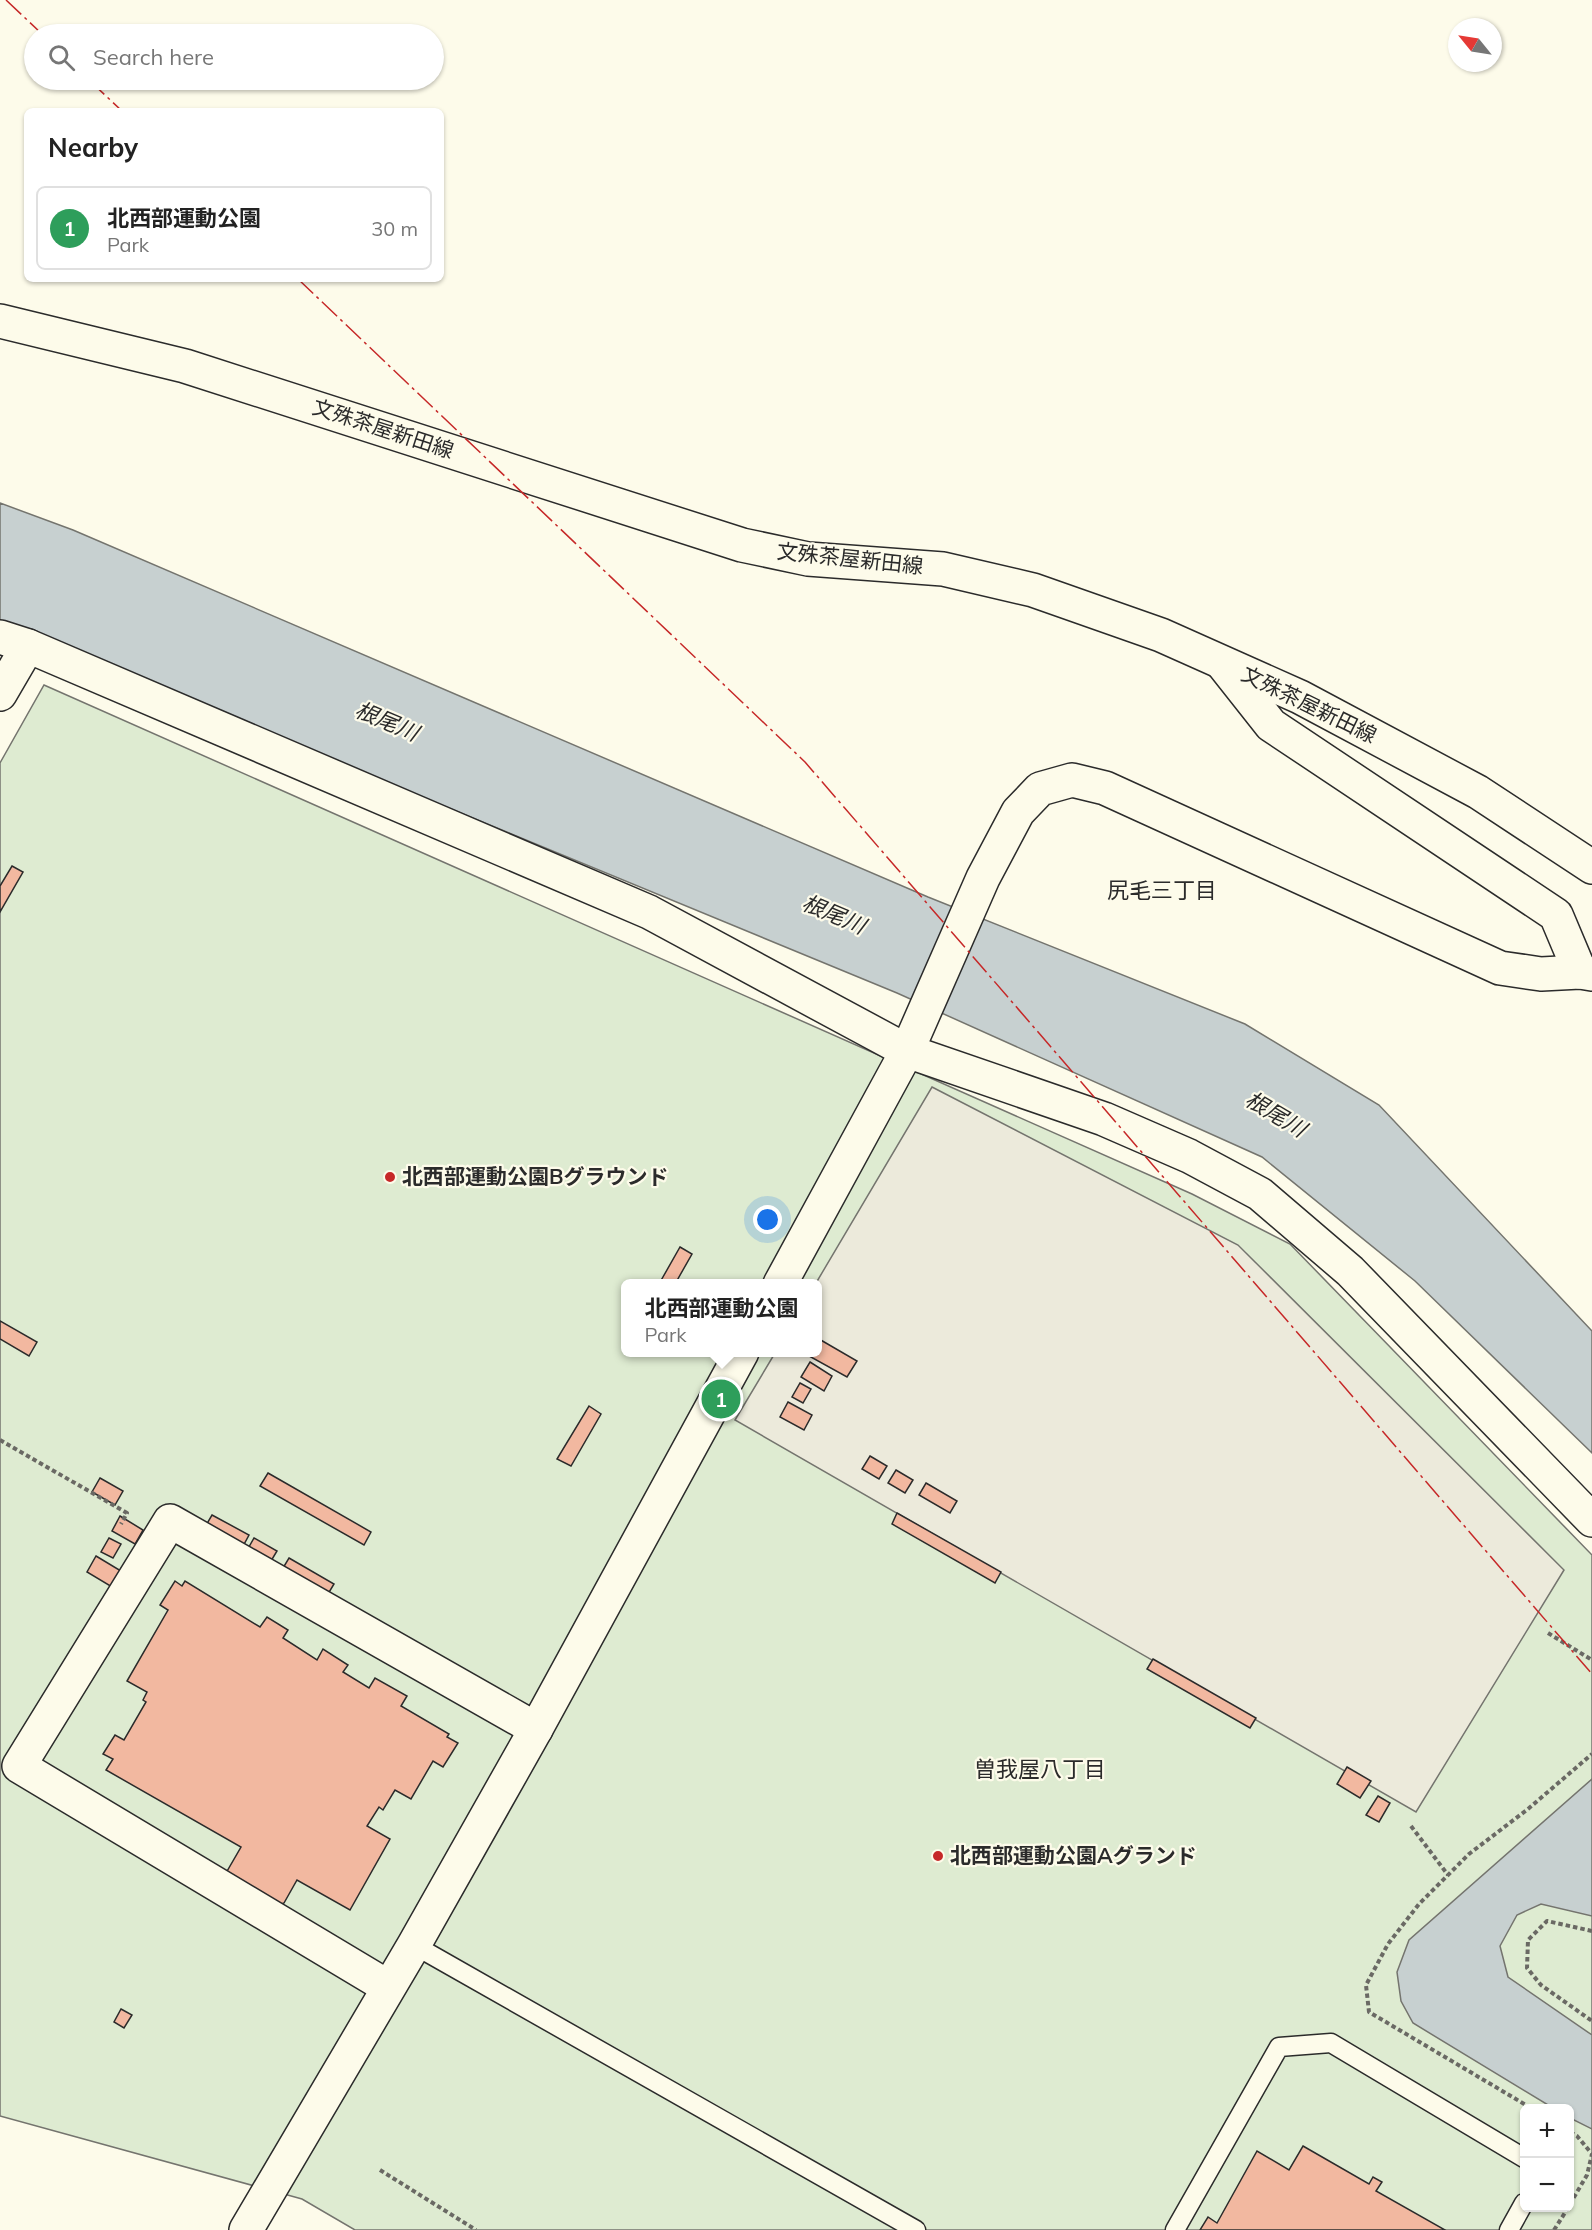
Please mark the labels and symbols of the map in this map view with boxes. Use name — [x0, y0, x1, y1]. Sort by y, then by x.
north arrow — [1448, 18, 1502, 72]
street label: 文殊茶屋新田線 — [309, 393, 457, 463]
street label: 文殊茶屋新田線 — [776, 537, 925, 579]
street label: 文殊茶屋新田線 — [1238, 660, 1381, 748]
water label: 根尾川 — [351, 695, 425, 748]
district label: 尻毛三丁目 — [1107, 876, 1217, 904]
water label: 根尾川 — [798, 888, 872, 941]
water label: 根尾川 — [1240, 1085, 1313, 1144]
place label: 北西部運動公園Bグラウンド — [402, 1163, 669, 1189]
marker: 北西部運動公園Bグラウンド — [383, 1170, 397, 1184]
your location — [753, 1205, 782, 1234]
pin: 1 — [702, 1376, 740, 1422]
district label: 曽我屋八丁目 — [974, 1755, 1106, 1783]
place label: 北西部運動公園Aグランド — [950, 1842, 1197, 1868]
marker: 北西部運動公園Aグランド — [931, 1849, 945, 1863]

